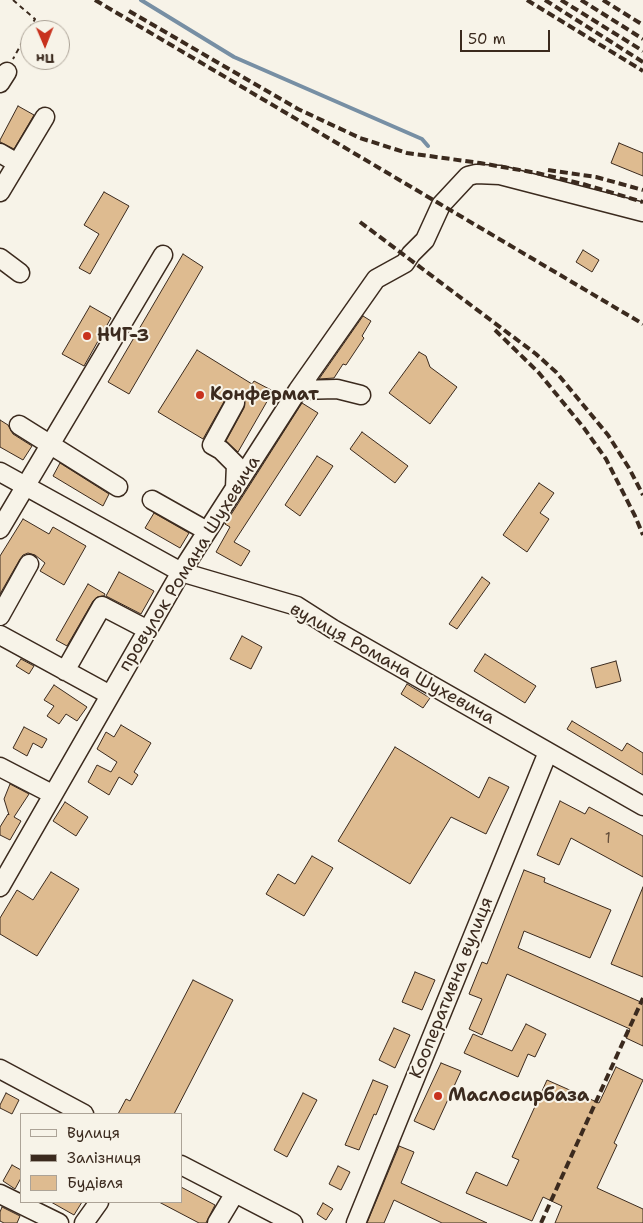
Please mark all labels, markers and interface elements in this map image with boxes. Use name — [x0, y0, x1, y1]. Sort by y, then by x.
north arrow — [20, 20, 70, 70]
scale bar — [463, 20, 553, 52]
text: 50 m — [468, 29, 506, 49]
text: Пн — [36, 50, 55, 68]
place label: НЧГ-3 — [97, 325, 149, 347]
marker: НЧГ-3 — [81, 330, 93, 342]
place label: Конфермат — [210, 384, 319, 406]
marker: Конфермат — [194, 389, 206, 401]
street label: провулок Романа Шухевича — [115, 452, 265, 676]
street label: вулиця Романа Шухевича — [286, 599, 498, 729]
house number: 1 — [605, 830, 611, 848]
street label: Кооперативна вулиця — [406, 894, 498, 1082]
place label: Маслосирбаза — [448, 1085, 589, 1107]
marker: Маслосирбаза — [432, 1090, 444, 1102]
legend — [20, 1113, 182, 1203]
text: Вулиця — [67, 1123, 120, 1143]
text: Залізниця — [67, 1148, 141, 1168]
text: Будівля — [67, 1173, 123, 1193]

